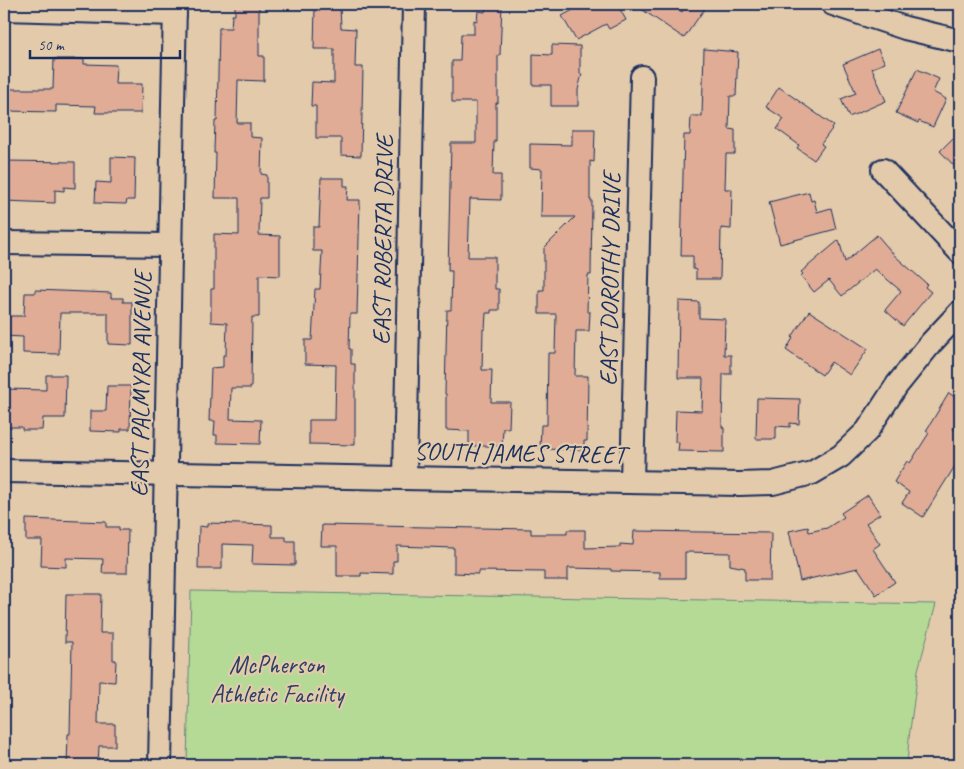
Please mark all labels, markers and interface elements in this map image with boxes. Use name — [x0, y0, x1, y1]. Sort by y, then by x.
scale bar — [30, 28, 180, 60]
text: 50 m — [38, 36, 65, 55]
street label: EAST ROBERTA DRIVE — [365, 132, 401, 345]
street label: EAST DOROTHY DRIVE — [592, 169, 628, 386]
street label: EAST PALMYRA AVENUE — [123, 268, 159, 497]
street label: SOUTH JAMES STREET — [414, 435, 632, 471]
park label: McPherson Athletic Facility — [211, 649, 346, 710]

